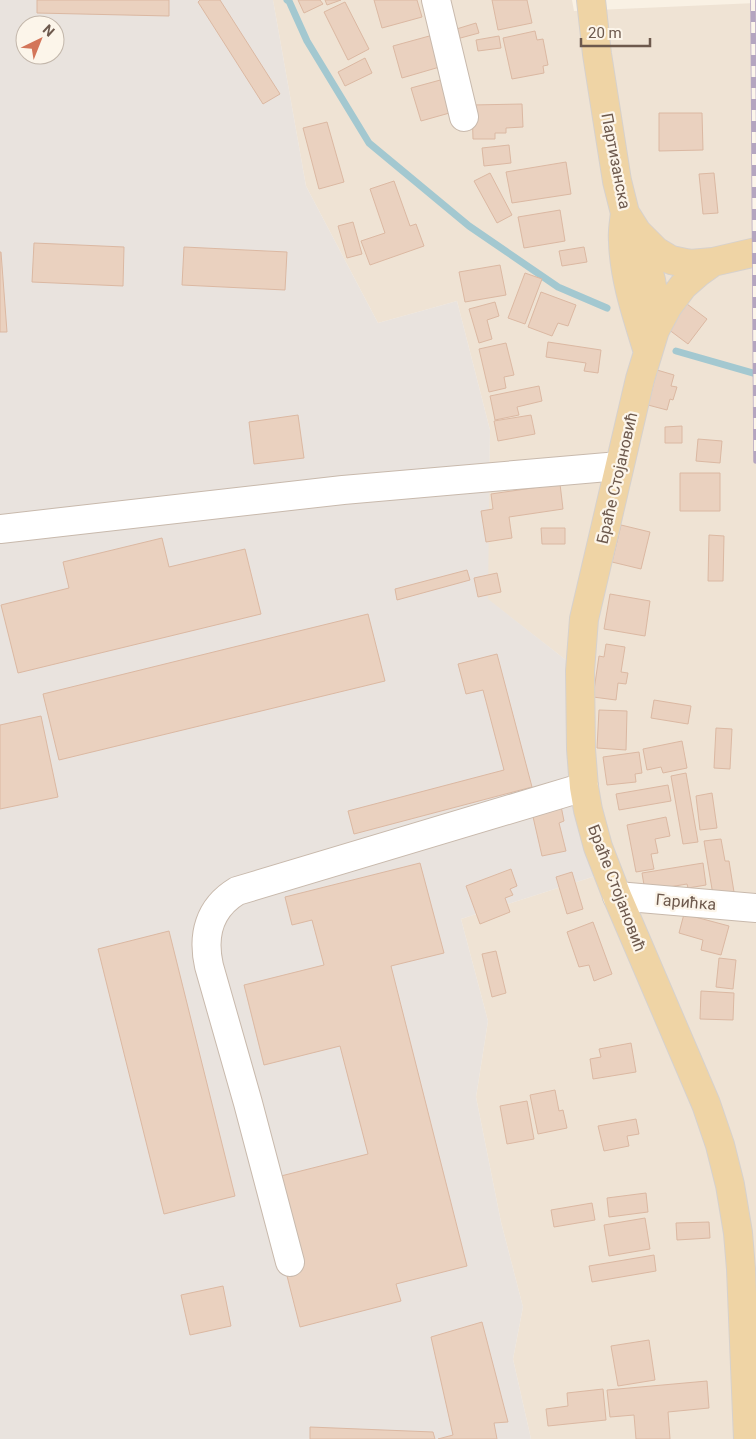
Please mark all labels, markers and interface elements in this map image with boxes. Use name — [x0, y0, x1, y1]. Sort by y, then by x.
north arrow — [15, 15, 65, 65]
scale bar — [581, 15, 650, 47]
text: N — [40, 21, 58, 40]
text: 20 m — [588, 24, 622, 42]
street label: Партизанска — [597, 111, 635, 211]
street label: Браће Стојановић — [593, 410, 641, 546]
street label: Браће Стојановић — [584, 822, 650, 954]
street label: Гарићка — [655, 890, 717, 914]

